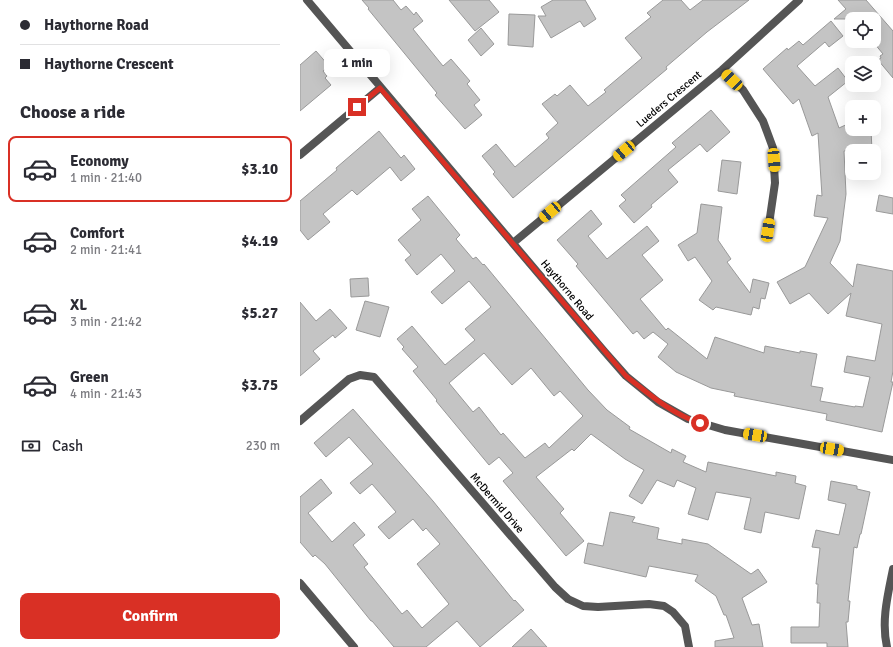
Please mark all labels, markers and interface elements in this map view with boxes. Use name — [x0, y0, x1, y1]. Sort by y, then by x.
map controls — [845, 12, 881, 180]
button: locate — [845, 12, 881, 48]
text: Haythorne Road — [44, 16, 149, 34]
callout: 1 min — [324, 49, 390, 77]
text: Haythorne Crescent — [44, 55, 174, 73]
text: 1 min — [341, 55, 373, 71]
button: layers — [845, 56, 881, 92]
car — [719, 67, 745, 93]
street label: Lueders Crescent — [634, 68, 704, 130]
route end — [348, 98, 366, 116]
button: + — [845, 100, 881, 136]
text: Choose a ride — [20, 101, 125, 123]
car — [611, 139, 637, 163]
button: − — [845, 144, 881, 180]
car — [767, 148, 781, 172]
icon: car — [22, 151, 58, 187]
text: Economy — [70, 152, 129, 170]
text: $3.10 — [241, 160, 278, 178]
text: 1 min · 21:40 — [70, 170, 142, 186]
car — [537, 200, 563, 224]
car — [760, 217, 776, 243]
icon: car — [22, 223, 58, 259]
text: Comfort — [70, 224, 124, 242]
text: $4.19 — [241, 232, 278, 250]
text: 2 min · 21:41 — [70, 242, 142, 258]
street label: Haythorne Road — [538, 257, 596, 323]
icon: car — [22, 295, 58, 331]
text: XL — [70, 296, 87, 314]
text: $5.27 — [241, 304, 278, 322]
text: 3 min · 21:42 — [70, 314, 142, 330]
icon: car — [22, 367, 58, 403]
text: Green — [70, 368, 109, 386]
text: $3.75 — [241, 376, 278, 394]
text: 4 min · 21:43 — [70, 386, 142, 402]
route start — [691, 414, 709, 432]
car — [742, 427, 768, 443]
icon: cash — [20, 435, 42, 457]
text: Cash — [52, 437, 83, 455]
text: 230 m — [246, 438, 280, 454]
car — [819, 441, 845, 457]
street label: McDermid Drive — [467, 470, 527, 536]
button: Confirm — [20, 593, 280, 639]

